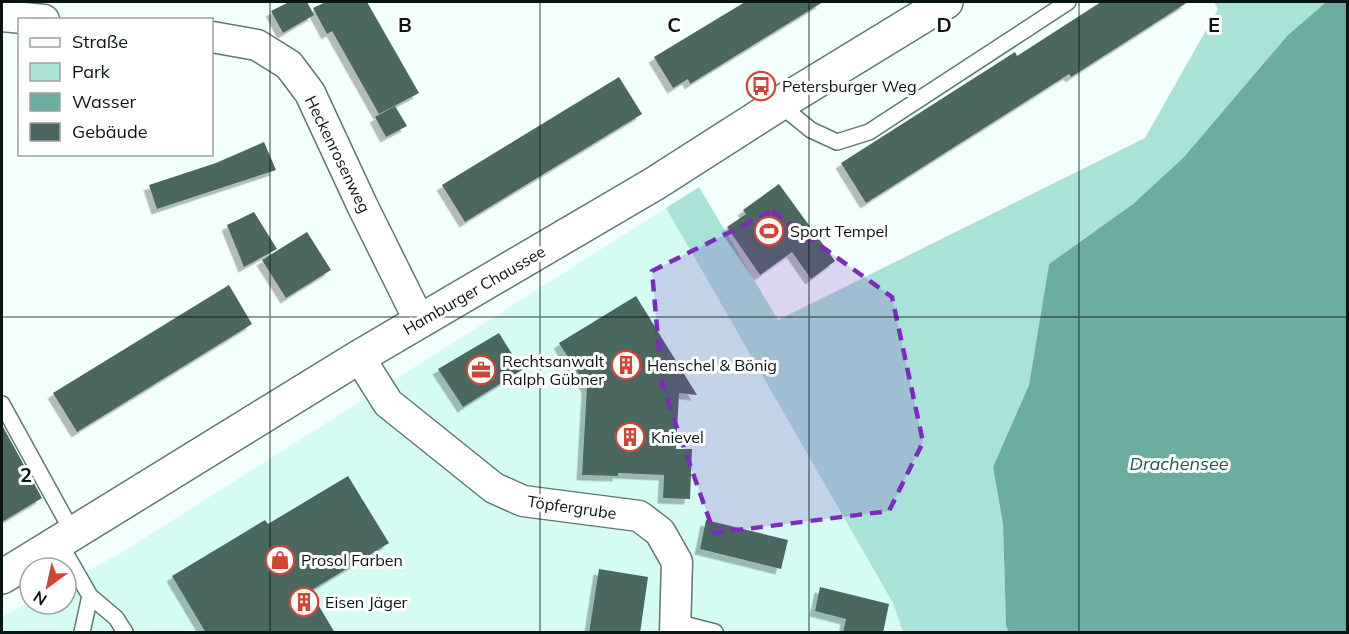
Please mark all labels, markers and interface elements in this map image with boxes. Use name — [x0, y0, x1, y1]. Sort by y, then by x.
text: B — [398, 12, 412, 37]
text: C — [667, 12, 681, 37]
text: D — [936, 12, 952, 37]
text: E — [1208, 12, 1220, 37]
legend — [18, 18, 213, 156]
text: Straße — [72, 30, 128, 53]
text: Park — [72, 60, 111, 83]
bus stop icon: Petersburger Weg — [745, 70, 777, 102]
place label: Petersburger Weg — [782, 76, 917, 96]
text: Wasser — [72, 90, 136, 113]
street label: Heckenrosenweg — [301, 92, 375, 216]
text: Gebäude — [72, 120, 148, 143]
sports icon: Sport Tempel — [753, 215, 785, 247]
place label: Sport Tempel — [790, 221, 888, 241]
street label: Hamburger Chaussee — [399, 241, 549, 339]
building icon: Henschel & Bönig — [610, 349, 642, 381]
place label: Rechtsanwalt Ralph Gübner — [502, 351, 604, 389]
office icon: Rechtsanwalt Ralph Gübner — [465, 354, 497, 386]
place label: Henschel & Bönig — [647, 355, 777, 375]
building icon: Knievel — [614, 421, 646, 453]
place label: Knievel — [651, 427, 704, 447]
water label: Drachensee — [1130, 452, 1229, 475]
text: 2 — [20, 462, 32, 487]
street label: Töpfergrube — [526, 491, 618, 523]
shop icon: Prosol Farben — [264, 544, 296, 576]
place label: Prosol Farben — [301, 550, 403, 570]
north arrow — [18, 556, 78, 616]
building icon: Eisen Jäger — [288, 586, 320, 618]
text: N — [29, 587, 50, 610]
place label: Eisen Jäger — [325, 592, 408, 612]

